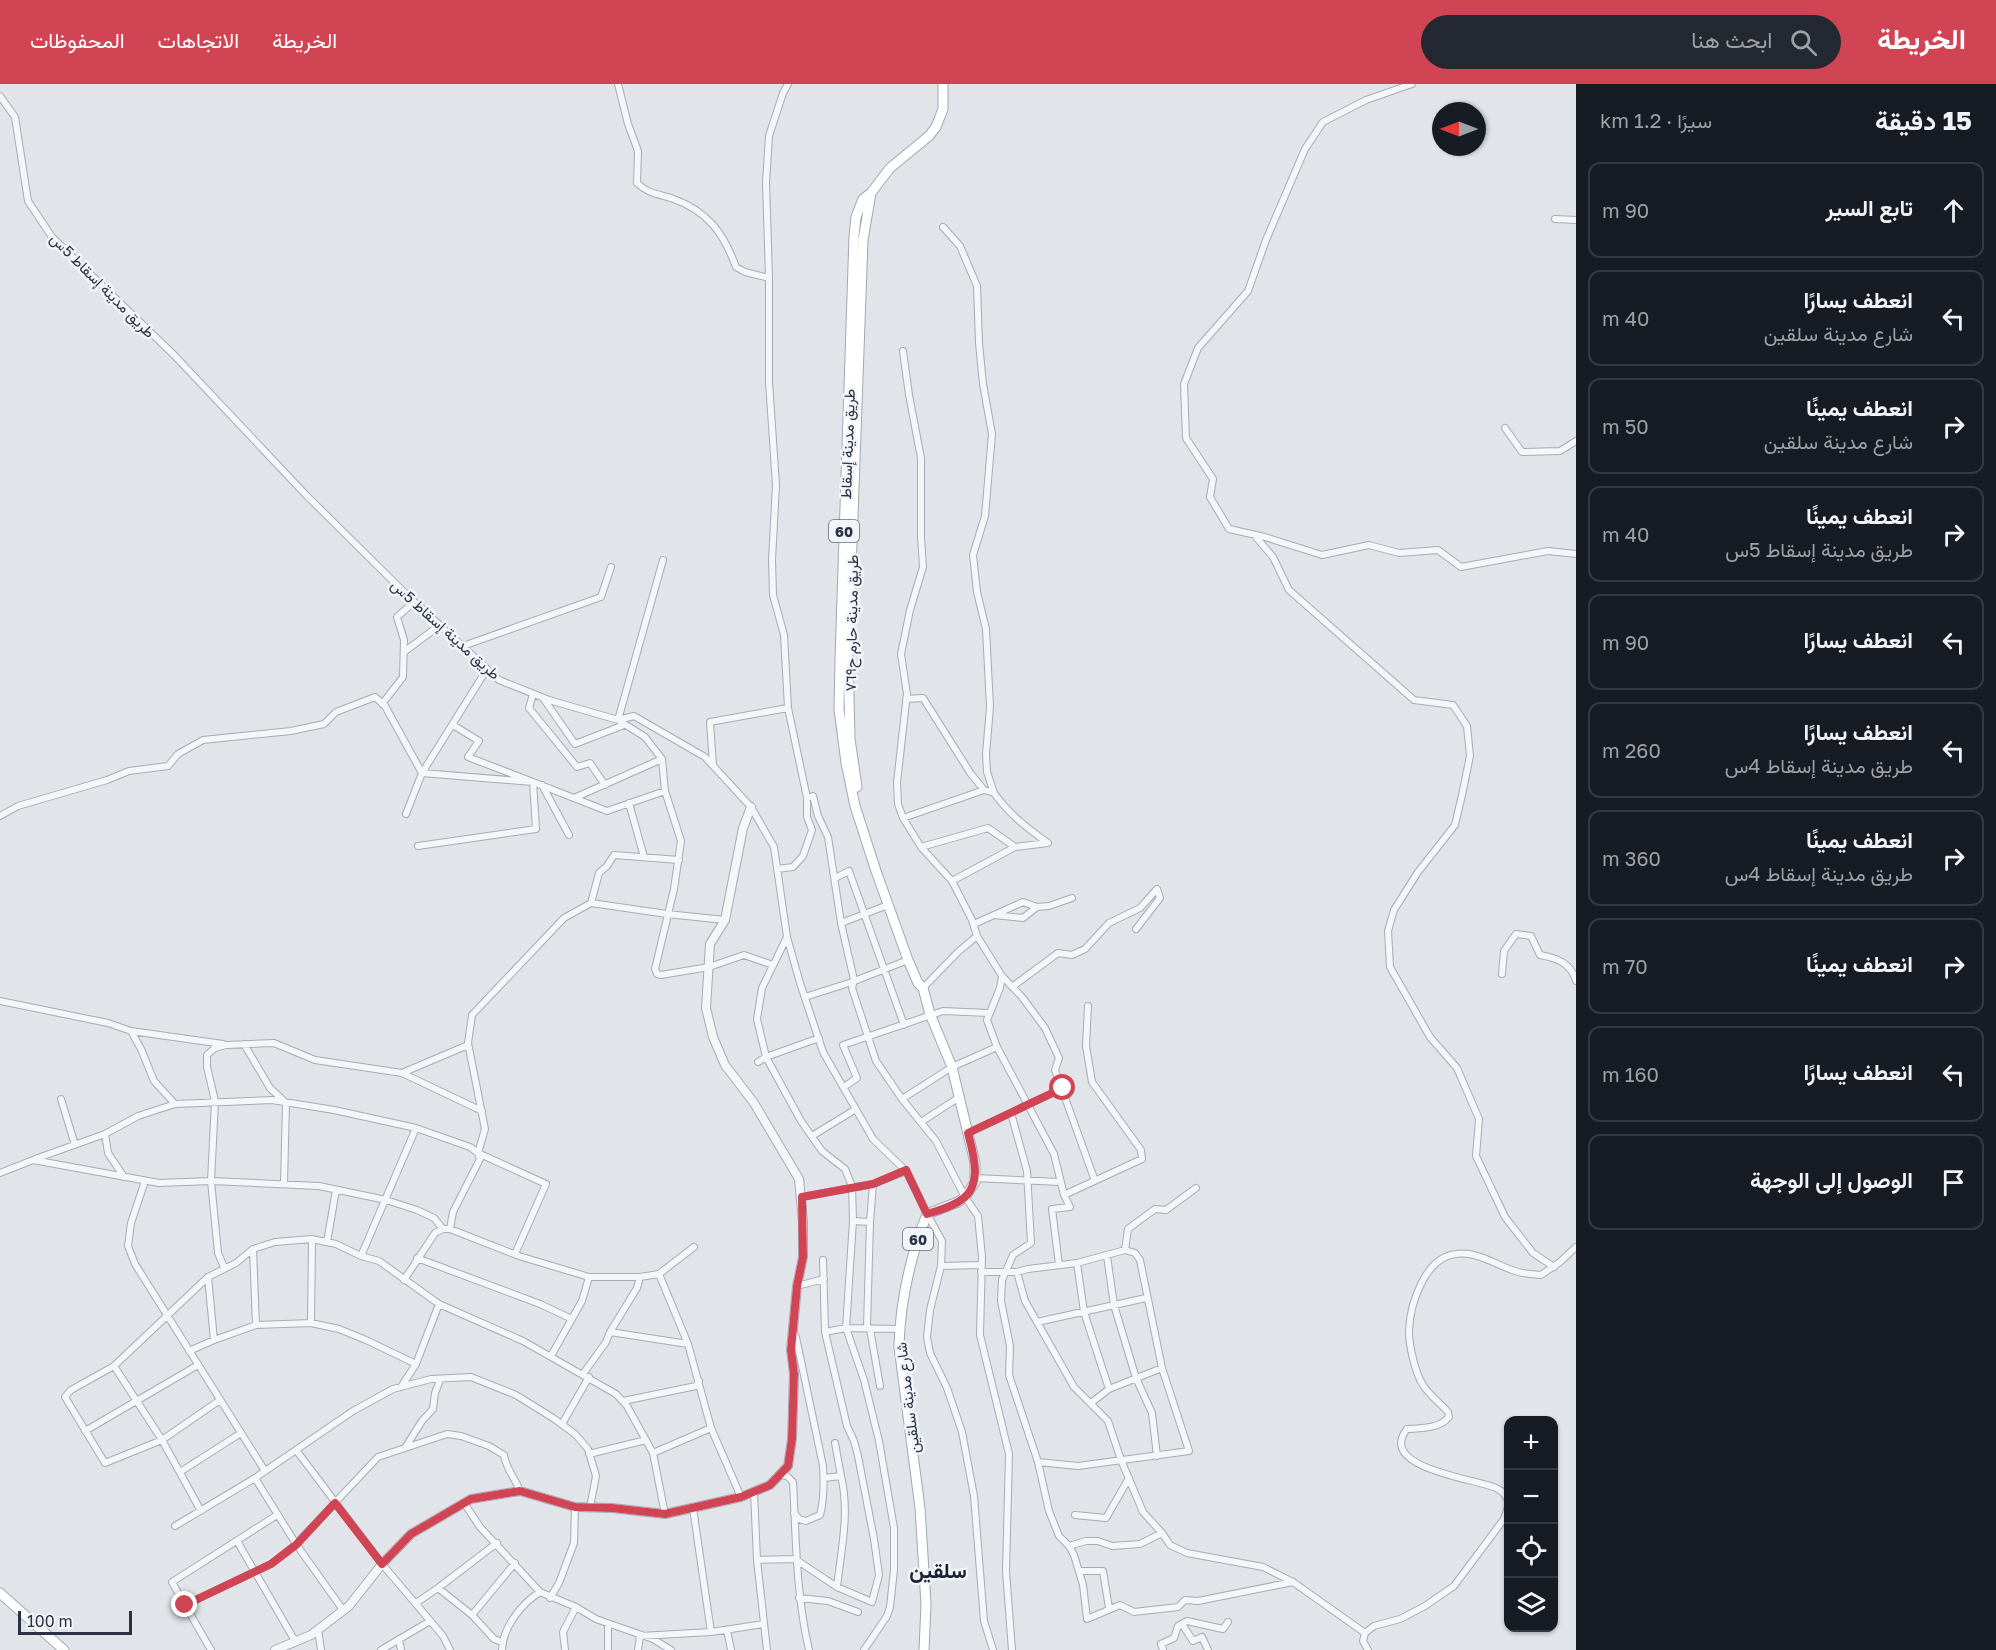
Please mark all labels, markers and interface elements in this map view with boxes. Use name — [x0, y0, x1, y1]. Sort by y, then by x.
search box — [1421, 15, 1841, 69]
text: الخريطة — [1877, 22, 1966, 55]
text: ابحث هنا — [1691, 26, 1772, 53]
icon: search — [1787, 26, 1820, 59]
text: المحفوظات — [30, 27, 125, 53]
text: الاتجاهات — [158, 27, 239, 53]
text: الخريطة — [272, 27, 337, 53]
north arrow — [1432, 102, 1486, 156]
text: 15 دقيقة — [1875, 105, 1972, 136]
text: سيرًا · 1.2 km — [1600, 108, 1712, 132]
text: تابع السير — [1825, 194, 1913, 221]
icon: ahead — [1937, 194, 1970, 227]
text: 90 m — [1602, 198, 1649, 222]
street label: طريق مدينة إسقاط 5س — [45, 229, 159, 343]
text: انعطف يسارًا — [1803, 286, 1913, 313]
icon: left — [1937, 302, 1970, 335]
text: 40 m — [1602, 306, 1649, 330]
text: شارع مدينة سلقين — [1764, 321, 1913, 345]
street label: طريق مدينة إسقاط — [836, 388, 860, 500]
text: انعطف يمينًا — [1806, 394, 1913, 421]
icon: right — [1937, 410, 1970, 443]
text: 50 m — [1602, 414, 1649, 438]
text: شارع مدينة سلقين — [1764, 429, 1913, 453]
text: انعطف يمينًا — [1806, 502, 1913, 529]
icon: right — [1937, 518, 1970, 551]
road number: 60 — [829, 520, 859, 542]
text: 40 m — [1602, 522, 1649, 546]
text: طريق مدينة إسقاط 5س — [1725, 537, 1913, 561]
street label: طريق مدينة حارم ح٧٦٩ — [841, 554, 864, 692]
street label: طريق مدينة إسقاط 5س — [386, 575, 504, 684]
text: انعطف يسارًا — [1803, 626, 1913, 653]
icon: left — [1937, 626, 1970, 659]
text: 90 m — [1602, 630, 1649, 654]
text: انعطف يسارًا — [1803, 718, 1913, 745]
icon: left — [1937, 734, 1970, 767]
text: 260 m — [1602, 738, 1661, 762]
text: طريق مدينة إسقاط 4س — [1725, 753, 1913, 777]
text: انعطف يمينًا — [1806, 826, 1913, 853]
icon: right — [1937, 842, 1970, 875]
text: 360 m — [1602, 846, 1661, 870]
text: طريق مدينة إسقاط 4س — [1725, 861, 1913, 885]
text: انعطف يمينًا — [1806, 950, 1913, 977]
icon: right — [1937, 950, 1970, 983]
text: 70 m — [1602, 954, 1648, 978]
text: انعطف يسارًا — [1803, 1058, 1913, 1085]
icon: left — [1937, 1058, 1970, 1091]
text: 160 m — [1602, 1062, 1659, 1086]
route start — [1049, 1074, 1075, 1100]
text: الوصول إلى الوجهة — [1750, 1166, 1913, 1193]
icon: arrive — [1937, 1166, 1970, 1199]
road number: 60 — [903, 1228, 933, 1250]
street label: شارع مدينة سلقين — [891, 1341, 926, 1455]
map controls — [1504, 1416, 1558, 1632]
button: + — [1504, 1416, 1558, 1470]
button: − — [1504, 1470, 1558, 1524]
button: locate — [1504, 1524, 1558, 1578]
district label: سلقين — [909, 1557, 967, 1583]
button: layers — [1504, 1578, 1558, 1632]
route end — [171, 1591, 197, 1617]
scale bar — [18, 1608, 132, 1636]
text: 100 m — [27, 1611, 73, 1631]

